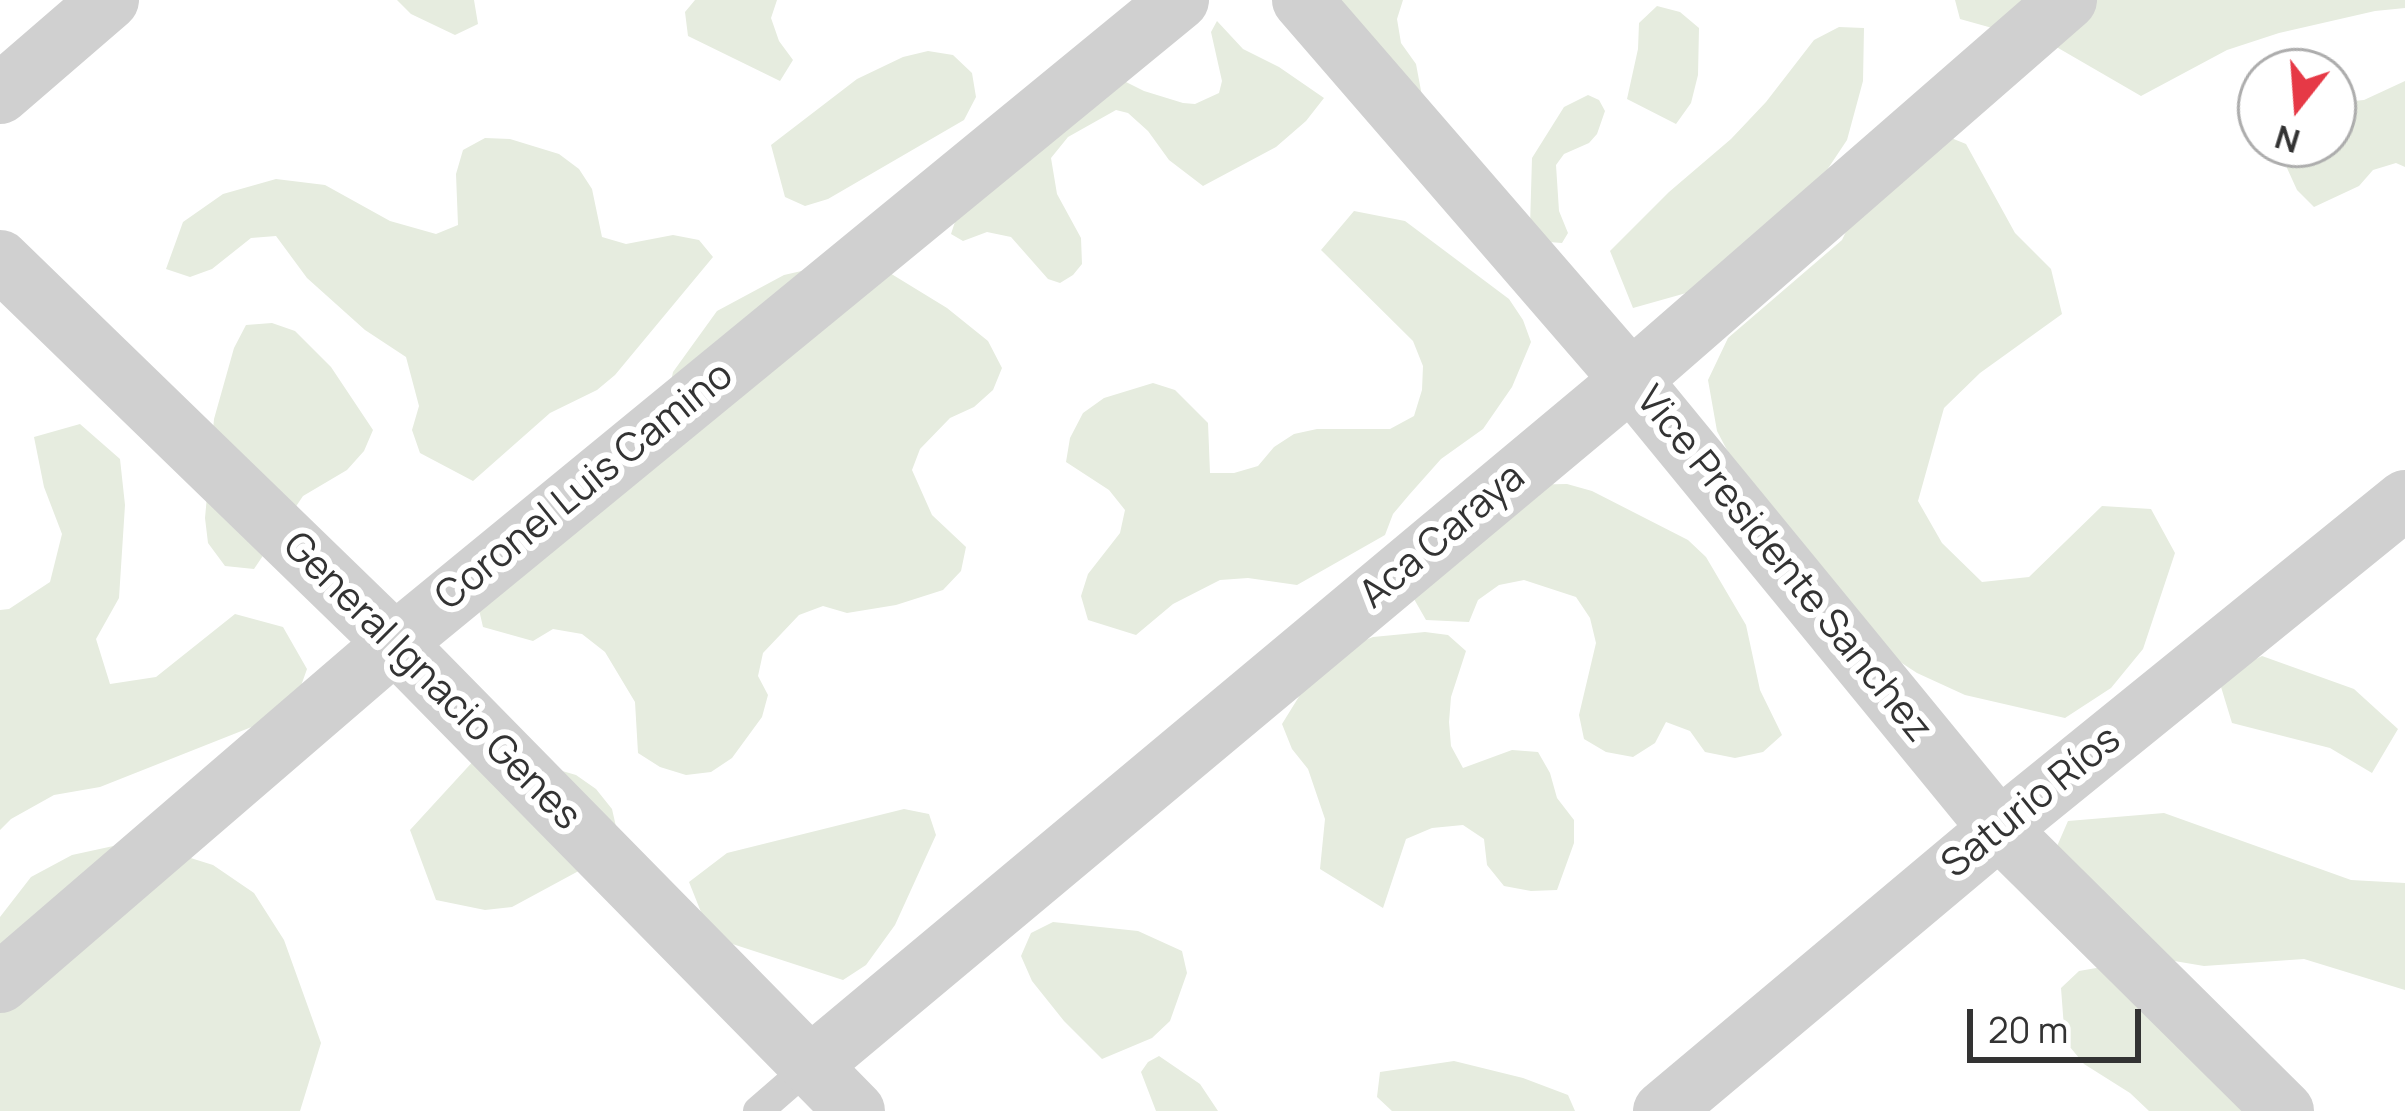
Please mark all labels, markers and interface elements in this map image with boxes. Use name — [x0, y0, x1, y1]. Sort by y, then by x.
north arrow — [2237, 48, 2357, 168]
text: N — [2269, 115, 2305, 165]
street label: Coronel Luis Camino — [427, 353, 743, 621]
street label: Vice Presidente Sanchez — [1625, 378, 1941, 752]
street label: Aca Caraya — [1351, 455, 1535, 619]
street label: General Ignacio Genes — [273, 524, 589, 840]
street label: Saturio Ríos — [1934, 717, 2130, 889]
scale bar — [1973, 985, 2147, 1059]
text: 20 m — [1988, 1005, 2068, 1054]

